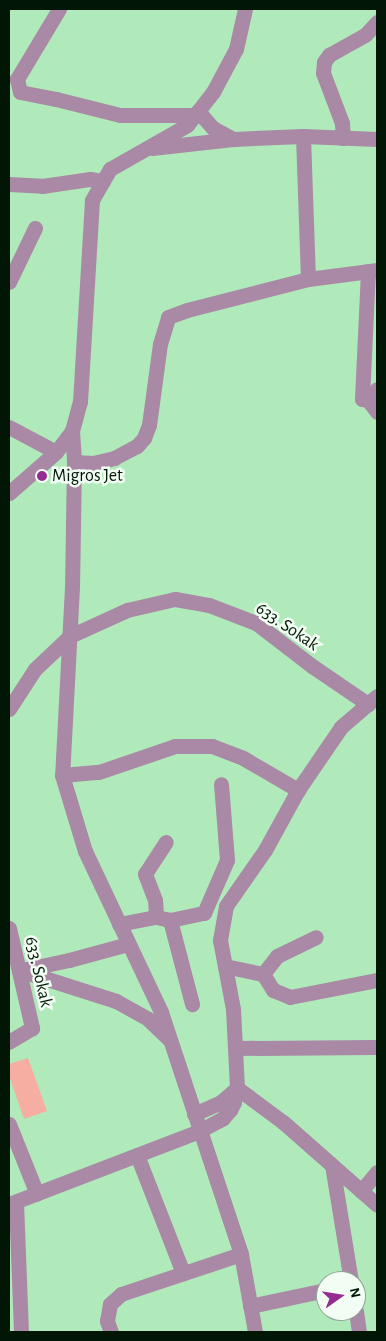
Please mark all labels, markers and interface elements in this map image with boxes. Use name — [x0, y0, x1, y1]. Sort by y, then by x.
place label: Migros Jet — [52, 465, 123, 487]
marker: Migros Jet — [36, 470, 48, 482]
street label: 633. Sokak — [251, 598, 323, 656]
street label: 633. Sokak — [19, 935, 57, 1009]
north arrow — [316, 1271, 366, 1321]
text: N — [347, 1287, 363, 1299]

